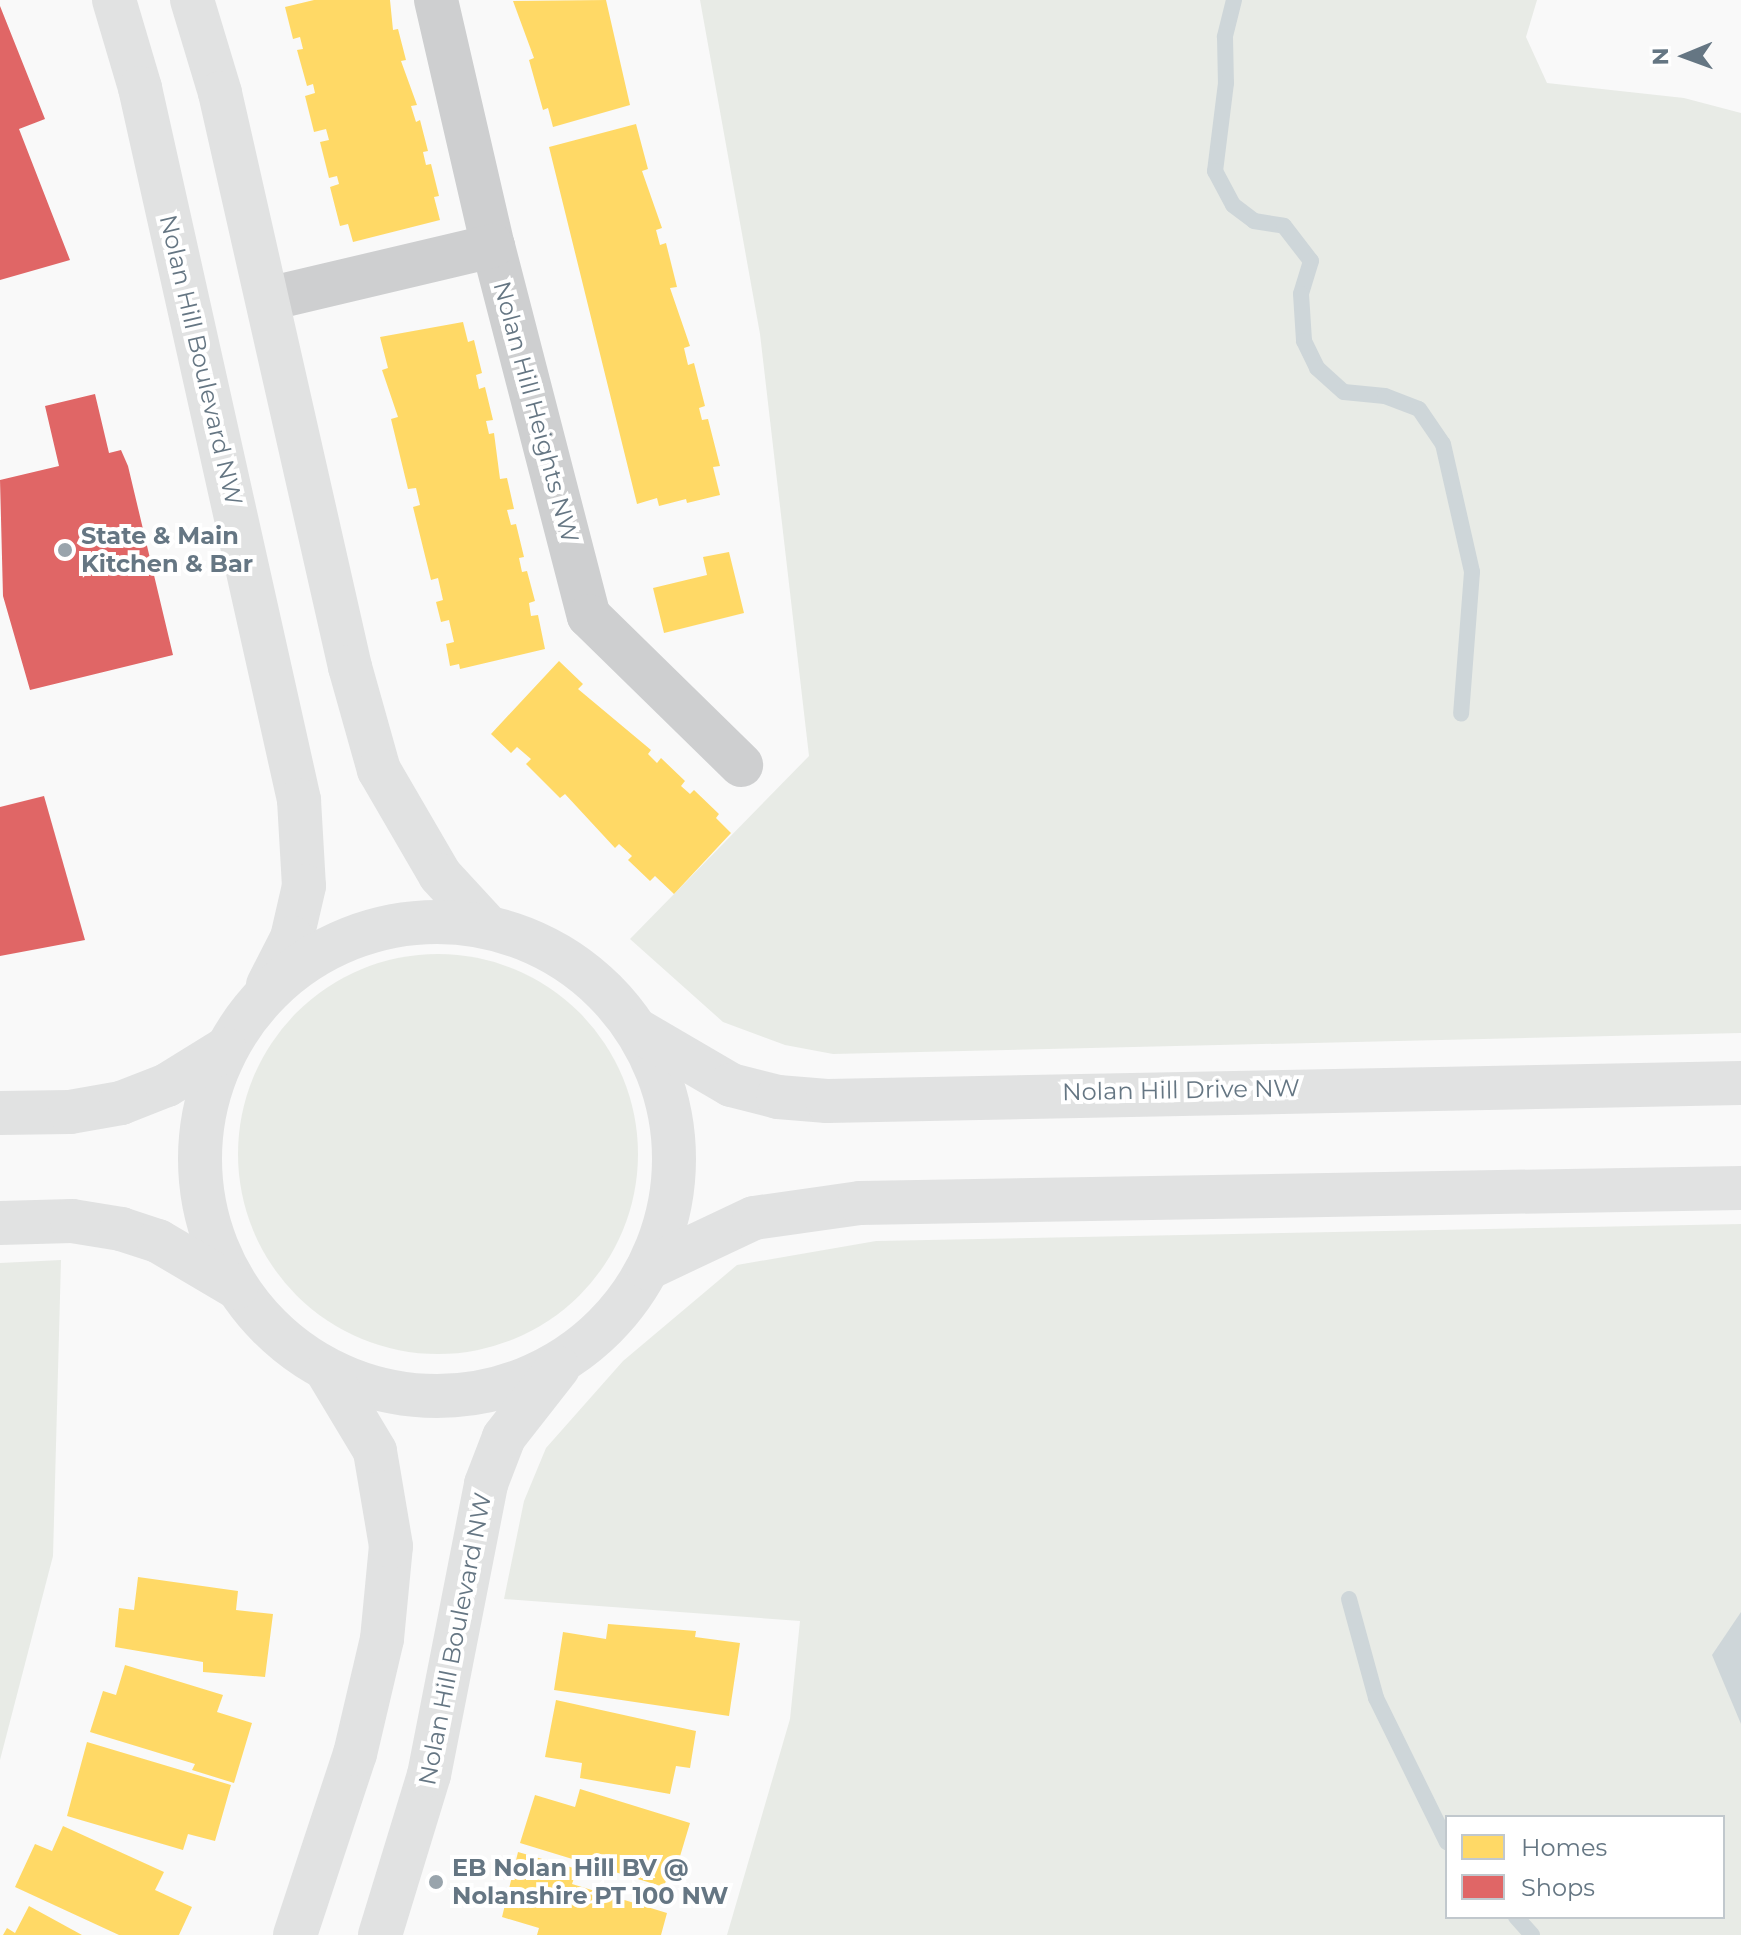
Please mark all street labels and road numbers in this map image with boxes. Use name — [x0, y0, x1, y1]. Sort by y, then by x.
street label: Nolan Hill Boulevard NW — [154, 212, 248, 508]
street label: Nolan Hill Heights NW — [487, 278, 585, 546]
street label: Nolan Hill Drive NW — [1062, 1074, 1300, 1106]
street label: Nolan Hill Boulevard NW — [413, 1490, 497, 1788]

